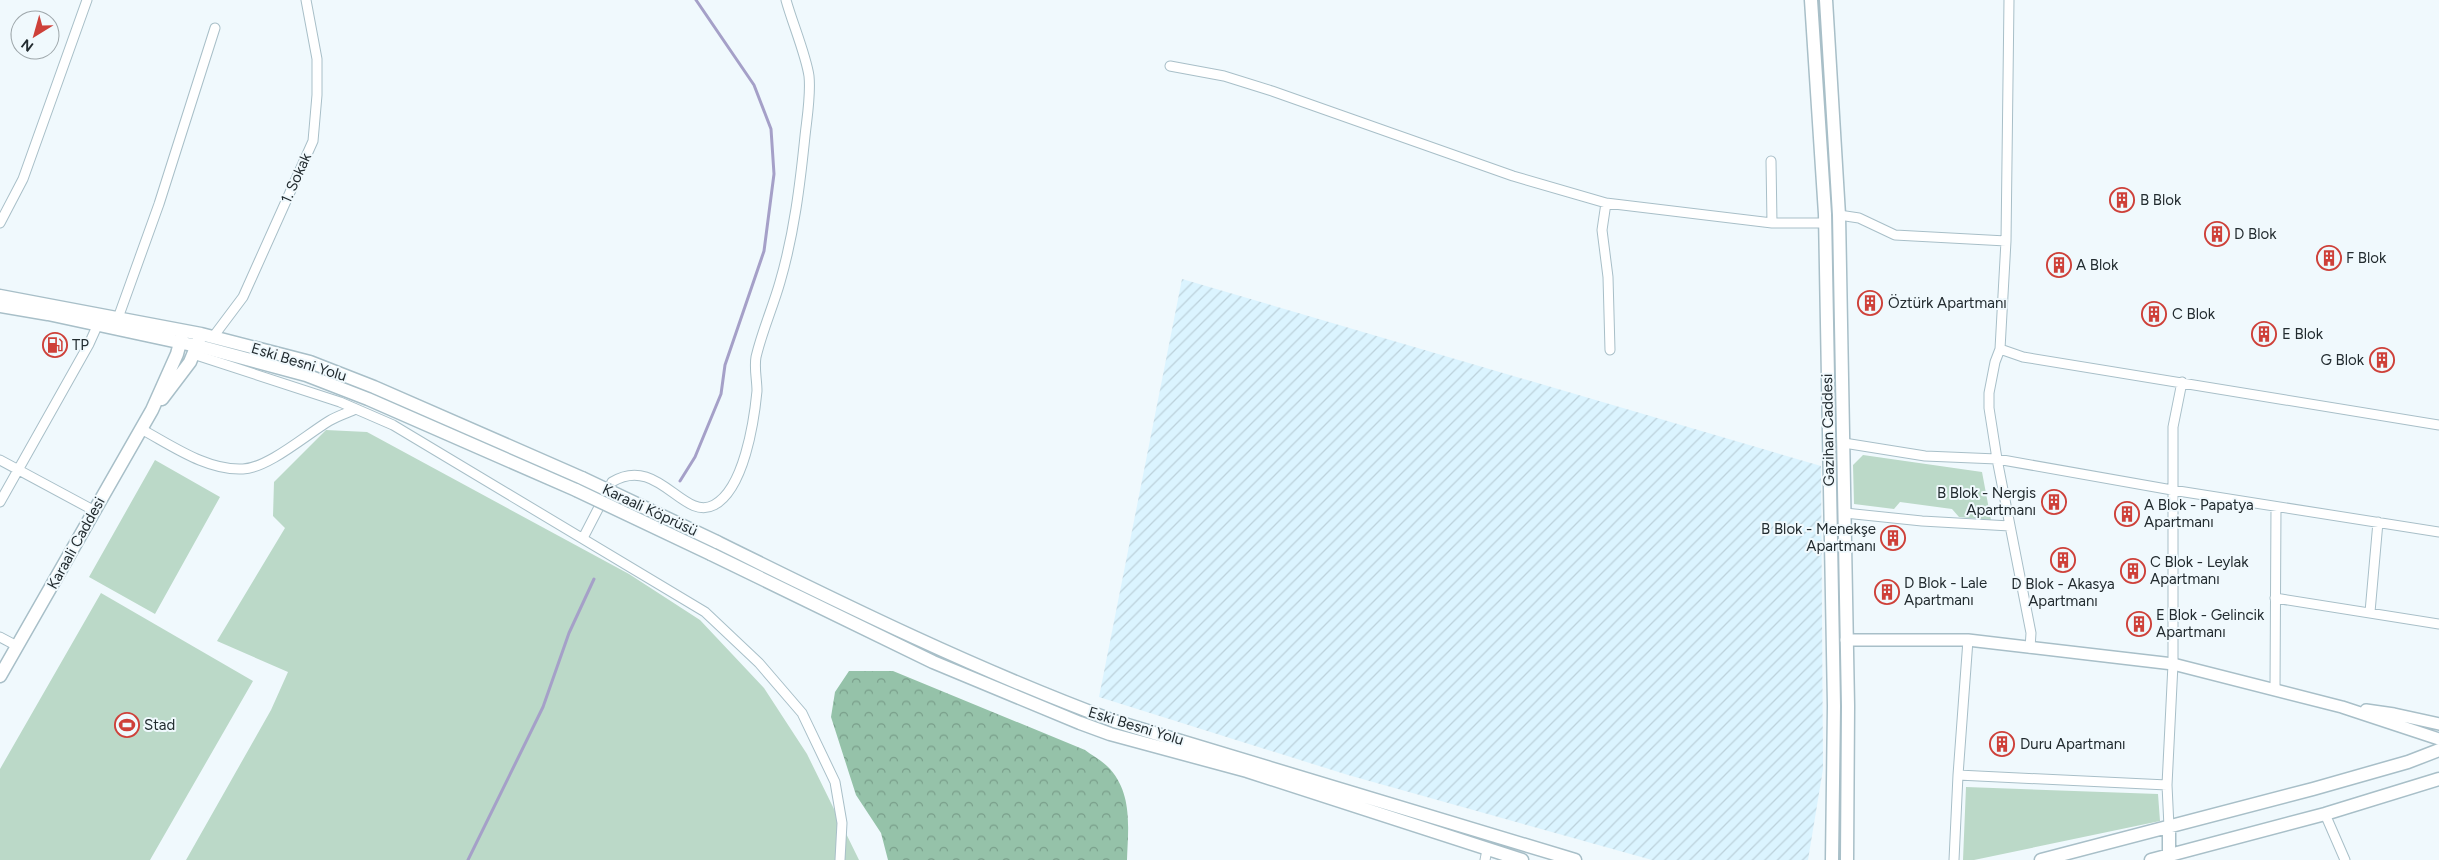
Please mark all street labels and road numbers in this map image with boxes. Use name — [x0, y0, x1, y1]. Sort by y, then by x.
street label: 1. Sokak — [277, 149, 315, 206]
street label: Eski Besni Yolu — [249, 339, 349, 385]
street label: Gazihan Caddesi — [1818, 373, 1838, 487]
street label: Karaali Köprüsü — [600, 480, 700, 540]
street label: Karaali Caddesi — [43, 494, 109, 592]
street label: Eski Besni Yolu — [1086, 703, 1186, 749]

